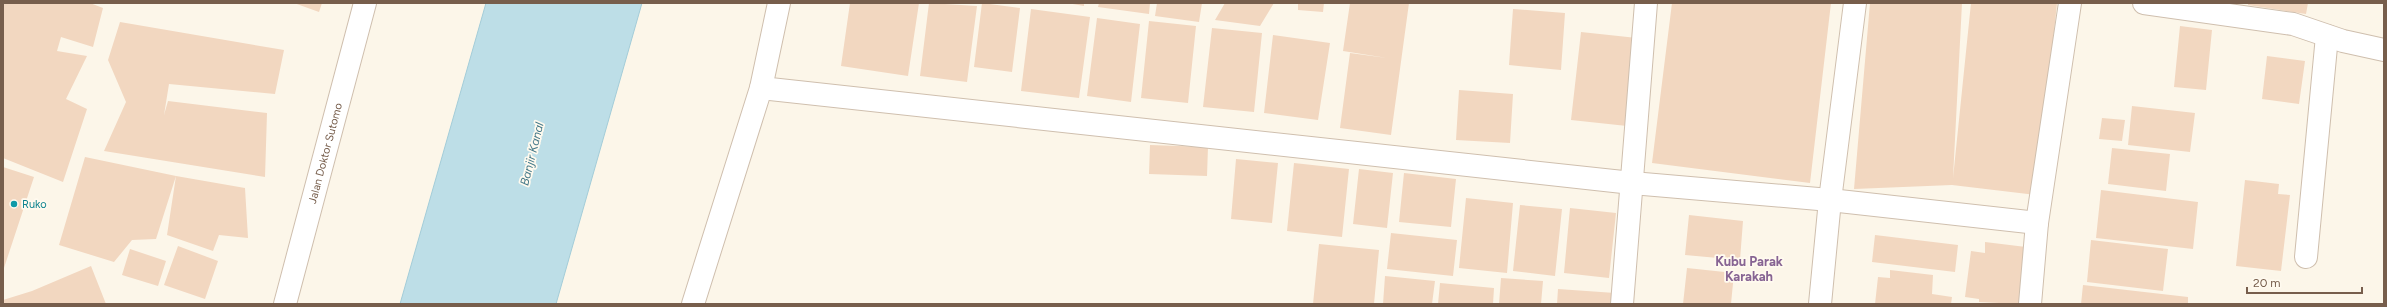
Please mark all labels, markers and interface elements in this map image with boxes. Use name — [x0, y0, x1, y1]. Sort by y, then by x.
street label: Jalan Doktor Sutomo — [306, 102, 345, 205]
water label: Banjir Kanal — [517, 121, 547, 187]
place label: Ruko — [22, 198, 47, 211]
marker: Ruko — [9, 199, 19, 209]
district label: Kubu Parak Karakah — [1715, 254, 1783, 284]
scale bar — [2247, 269, 2362, 295]
text: 20 m — [2253, 276, 2281, 290]

